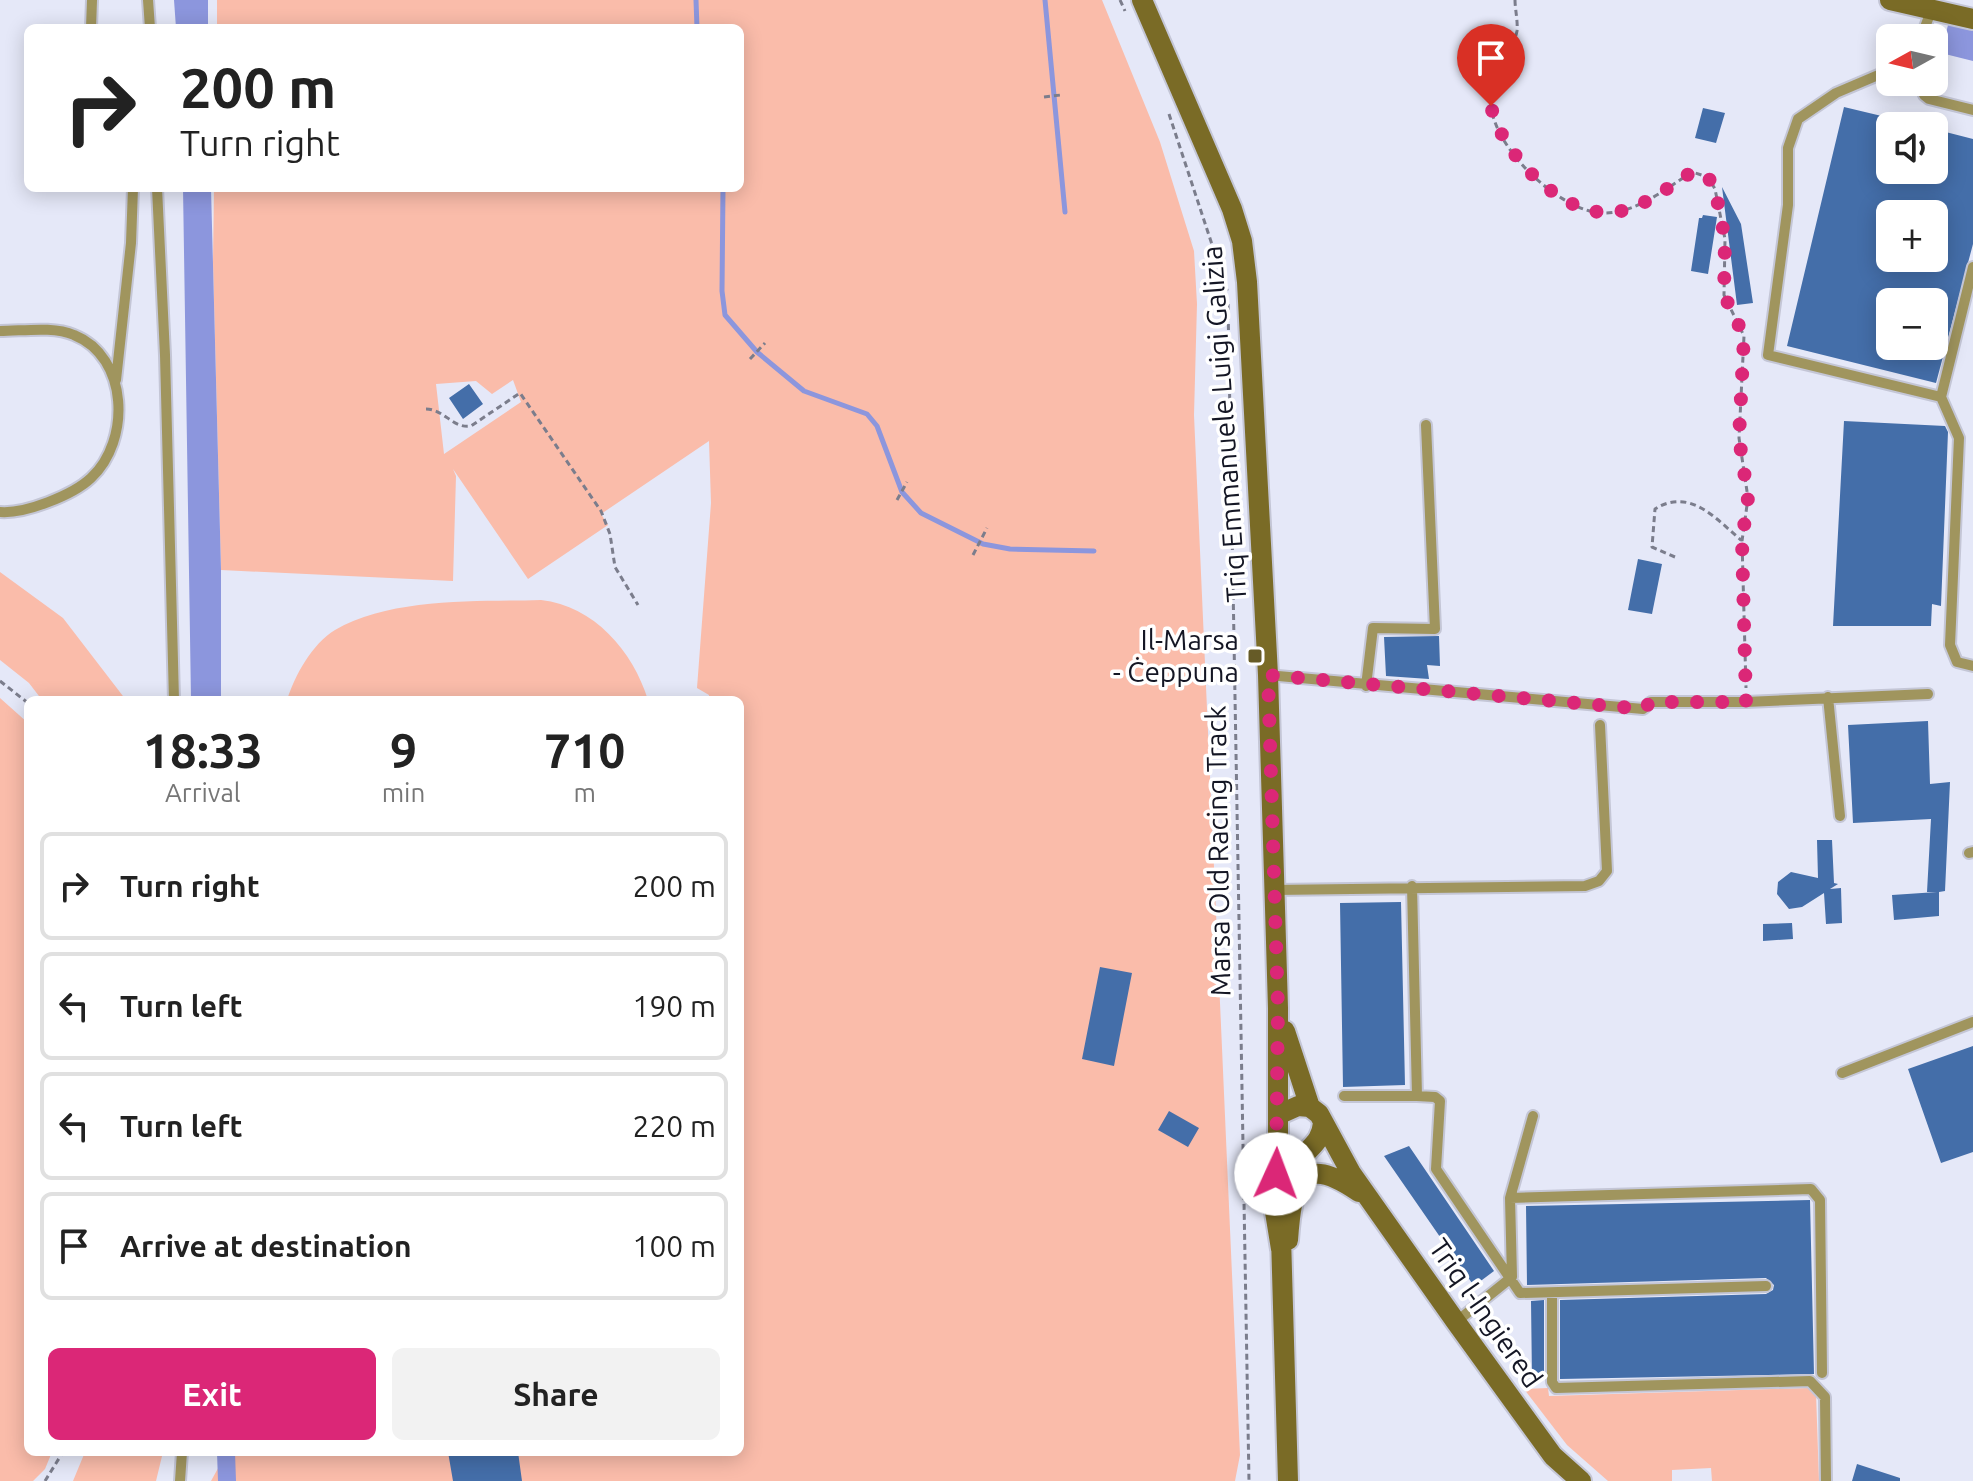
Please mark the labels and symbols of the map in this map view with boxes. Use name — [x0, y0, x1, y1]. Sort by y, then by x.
pin — [1457, 24, 1525, 106]
north arrow — [1876, 24, 1948, 96]
street label: Triq Emmanuele Luigi Galizia — [1196, 245, 1251, 603]
place label: Il-Marsa - Ċeppuna — [1113, 624, 1239, 687]
marker: Il-Marsa - Ċeppuna — [1246, 647, 1264, 665]
street label: Marsa Old Racing Track — [1199, 705, 1236, 997]
position arrow — [1234, 1132, 1318, 1216]
street label: Triq l-Ingiered — [1424, 1232, 1549, 1393]

